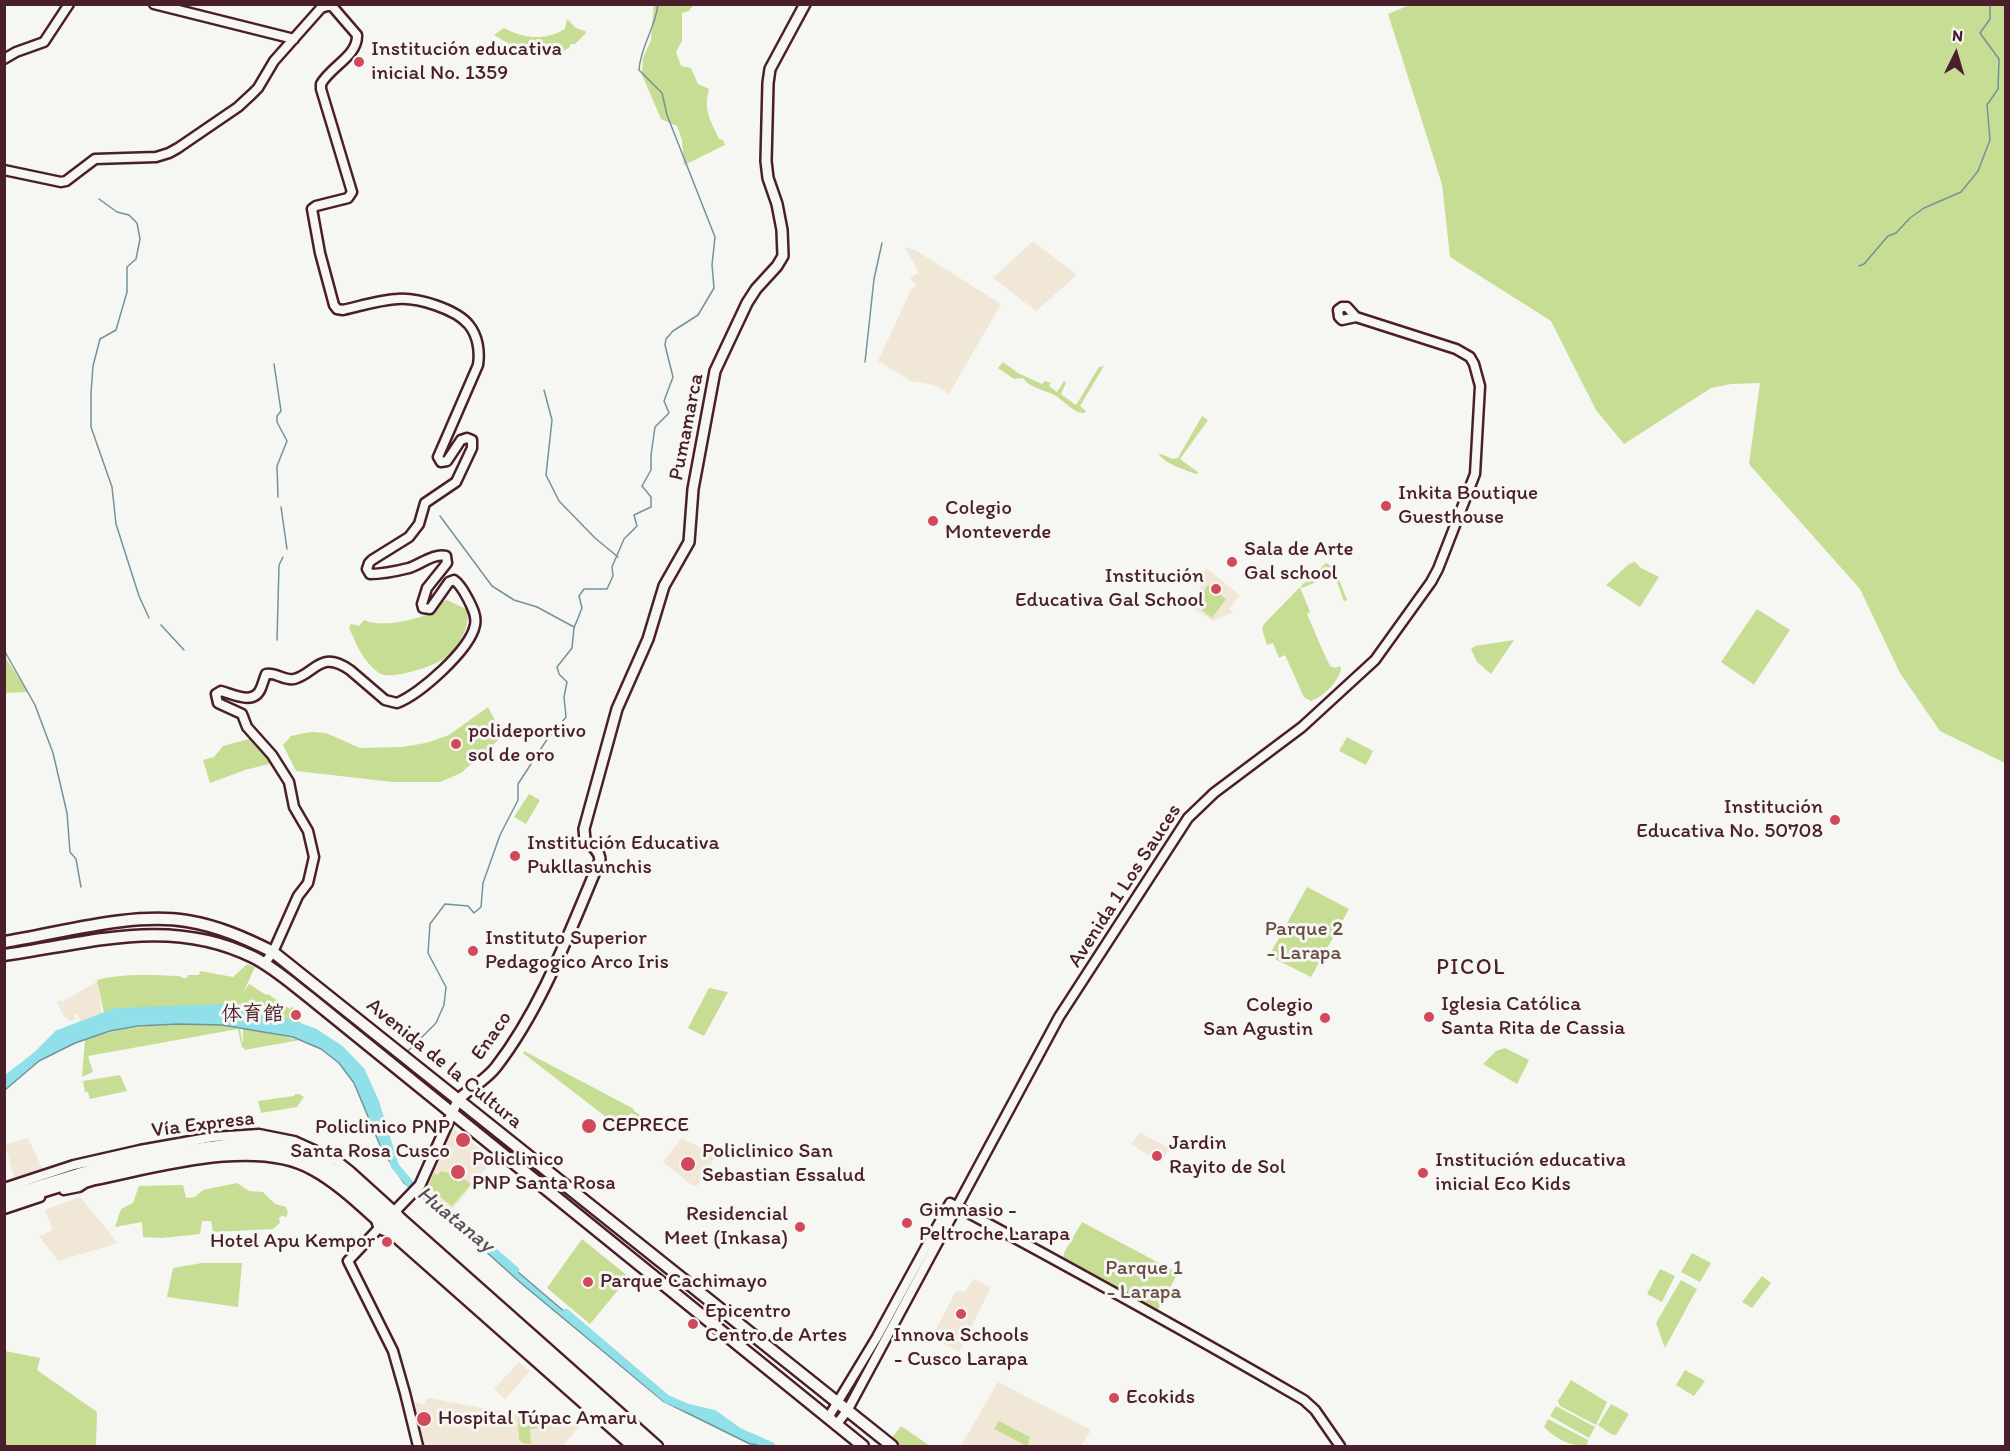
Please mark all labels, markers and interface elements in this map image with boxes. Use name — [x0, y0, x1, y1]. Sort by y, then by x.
north arrow — [1926, 24, 1986, 84]
text: N — [1951, 26, 1964, 46]
place label: Institución educativa inicial No. 1359 — [371, 37, 562, 87]
marker: Institución educativa inicial No. 1359 — [352, 55, 366, 69]
street label: Pumamarca — [664, 371, 710, 483]
place label: Inkita Boutique Guesthouse — [1398, 481, 1538, 531]
place label: Colegio Monteverde — [945, 496, 1051, 546]
marker: Inkita Boutique Guesthouse — [1379, 499, 1393, 513]
marker: Colegio Monteverde — [926, 514, 940, 528]
place label: Sala de Arte Gal school — [1244, 537, 1354, 587]
marker: Sala de Arte Gal school — [1225, 555, 1239, 569]
place label: Institución Educativa Gal School — [1015, 564, 1204, 614]
marker: Institución Educativa Gal School — [1209, 582, 1223, 596]
place label: polideportivo sol de oro — [468, 719, 586, 769]
marker: polideportivo sol de oro — [449, 737, 463, 751]
place label: Institución Educativa No. 50708 — [1636, 795, 1823, 845]
street label: Avenida 1 Los Sauces — [1063, 799, 1187, 973]
marker: Institución Educativa No. 50708 — [1828, 813, 1842, 827]
place label: Institución Educativa Pukllasunchis — [527, 831, 719, 881]
marker: Institución Educativa Pukllasunchis — [508, 849, 522, 863]
park label: Parque 2 - Larapa — [1265, 917, 1343, 967]
place label: Instituto Superior Pedagogico Arco Iris — [485, 926, 669, 976]
marker: Instituto Superior Pedagogico Arco Iris — [466, 944, 480, 958]
district label: PICOL — [1436, 955, 1506, 981]
place label: Iglesia Católica Santa Rita de Cassia — [1441, 992, 1625, 1042]
street label: Avenida de la Cultura — [361, 993, 527, 1135]
place label: Colegio San Agustin — [1203, 993, 1313, 1043]
place label: 体育館 — [221, 1002, 284, 1028]
street label: Enaco — [466, 1006, 518, 1066]
marker: 体育館 — [289, 1008, 303, 1022]
marker: Iglesia Católica Santa Rita de Cassia — [1422, 1010, 1436, 1024]
marker: Colegio San Agustin — [1318, 1011, 1332, 1025]
street label: Vía Expresa — [150, 1106, 256, 1144]
place label: CEPRECE — [602, 1113, 689, 1139]
place label: Policlinico PNP Santa Rosa Cusco — [290, 1115, 450, 1165]
marker: CEPRECE — [580, 1117, 598, 1135]
marker: Policlinico PNP Santa Rosa Cusco — [454, 1131, 472, 1149]
place label: Jardin Rayito de Sol — [1169, 1131, 1286, 1181]
place label: Policlinico San Sebastian Essalud — [702, 1139, 865, 1189]
place label: Policlinico PNP Santa Rosa — [472, 1147, 616, 1197]
place label: Institución educativa inicial Eco Kids — [1435, 1148, 1626, 1198]
marker: Jardin Rayito de Sol — [1150, 1149, 1164, 1163]
marker: Policlinico San Sebastian Essalud — [679, 1155, 697, 1173]
marker: Policlinico PNP Santa Rosa — [449, 1163, 467, 1181]
marker: Institución educativa inicial Eco Kids — [1416, 1166, 1430, 1180]
water label: Huatanay — [411, 1181, 499, 1259]
place label: Gimnasio - Peltroche Larapa — [919, 1198, 1070, 1248]
place label: Residencial Meet (Inkasa) — [664, 1202, 788, 1252]
marker: Gimnasio - Peltroche Larapa — [900, 1216, 914, 1230]
marker: Residencial Meet (Inkasa) — [793, 1220, 807, 1234]
place label: Hotel Apu Kempor — [210, 1229, 375, 1255]
marker: Hotel Apu Kempor — [380, 1235, 394, 1249]
park label: Parque 1 - Larapa — [1105, 1256, 1183, 1306]
place label: Parque Cachimayo — [600, 1269, 767, 1295]
marker: Parque Cachimayo — [581, 1275, 595, 1289]
place label: Epicentro Centro de Artes — [705, 1299, 847, 1349]
marker: Innova Schools - Cusco Larapa — [954, 1307, 968, 1321]
marker: Epicentro Centro de Artes — [686, 1317, 700, 1331]
place label: Innova Schools - Cusco Larapa — [893, 1323, 1029, 1373]
place label: Ecokids — [1126, 1385, 1195, 1411]
marker: Ecokids — [1107, 1391, 1121, 1405]
place label: Hospital Túpac Amaru — [438, 1406, 637, 1432]
marker: Hospital Túpac Amaru — [415, 1410, 433, 1428]

